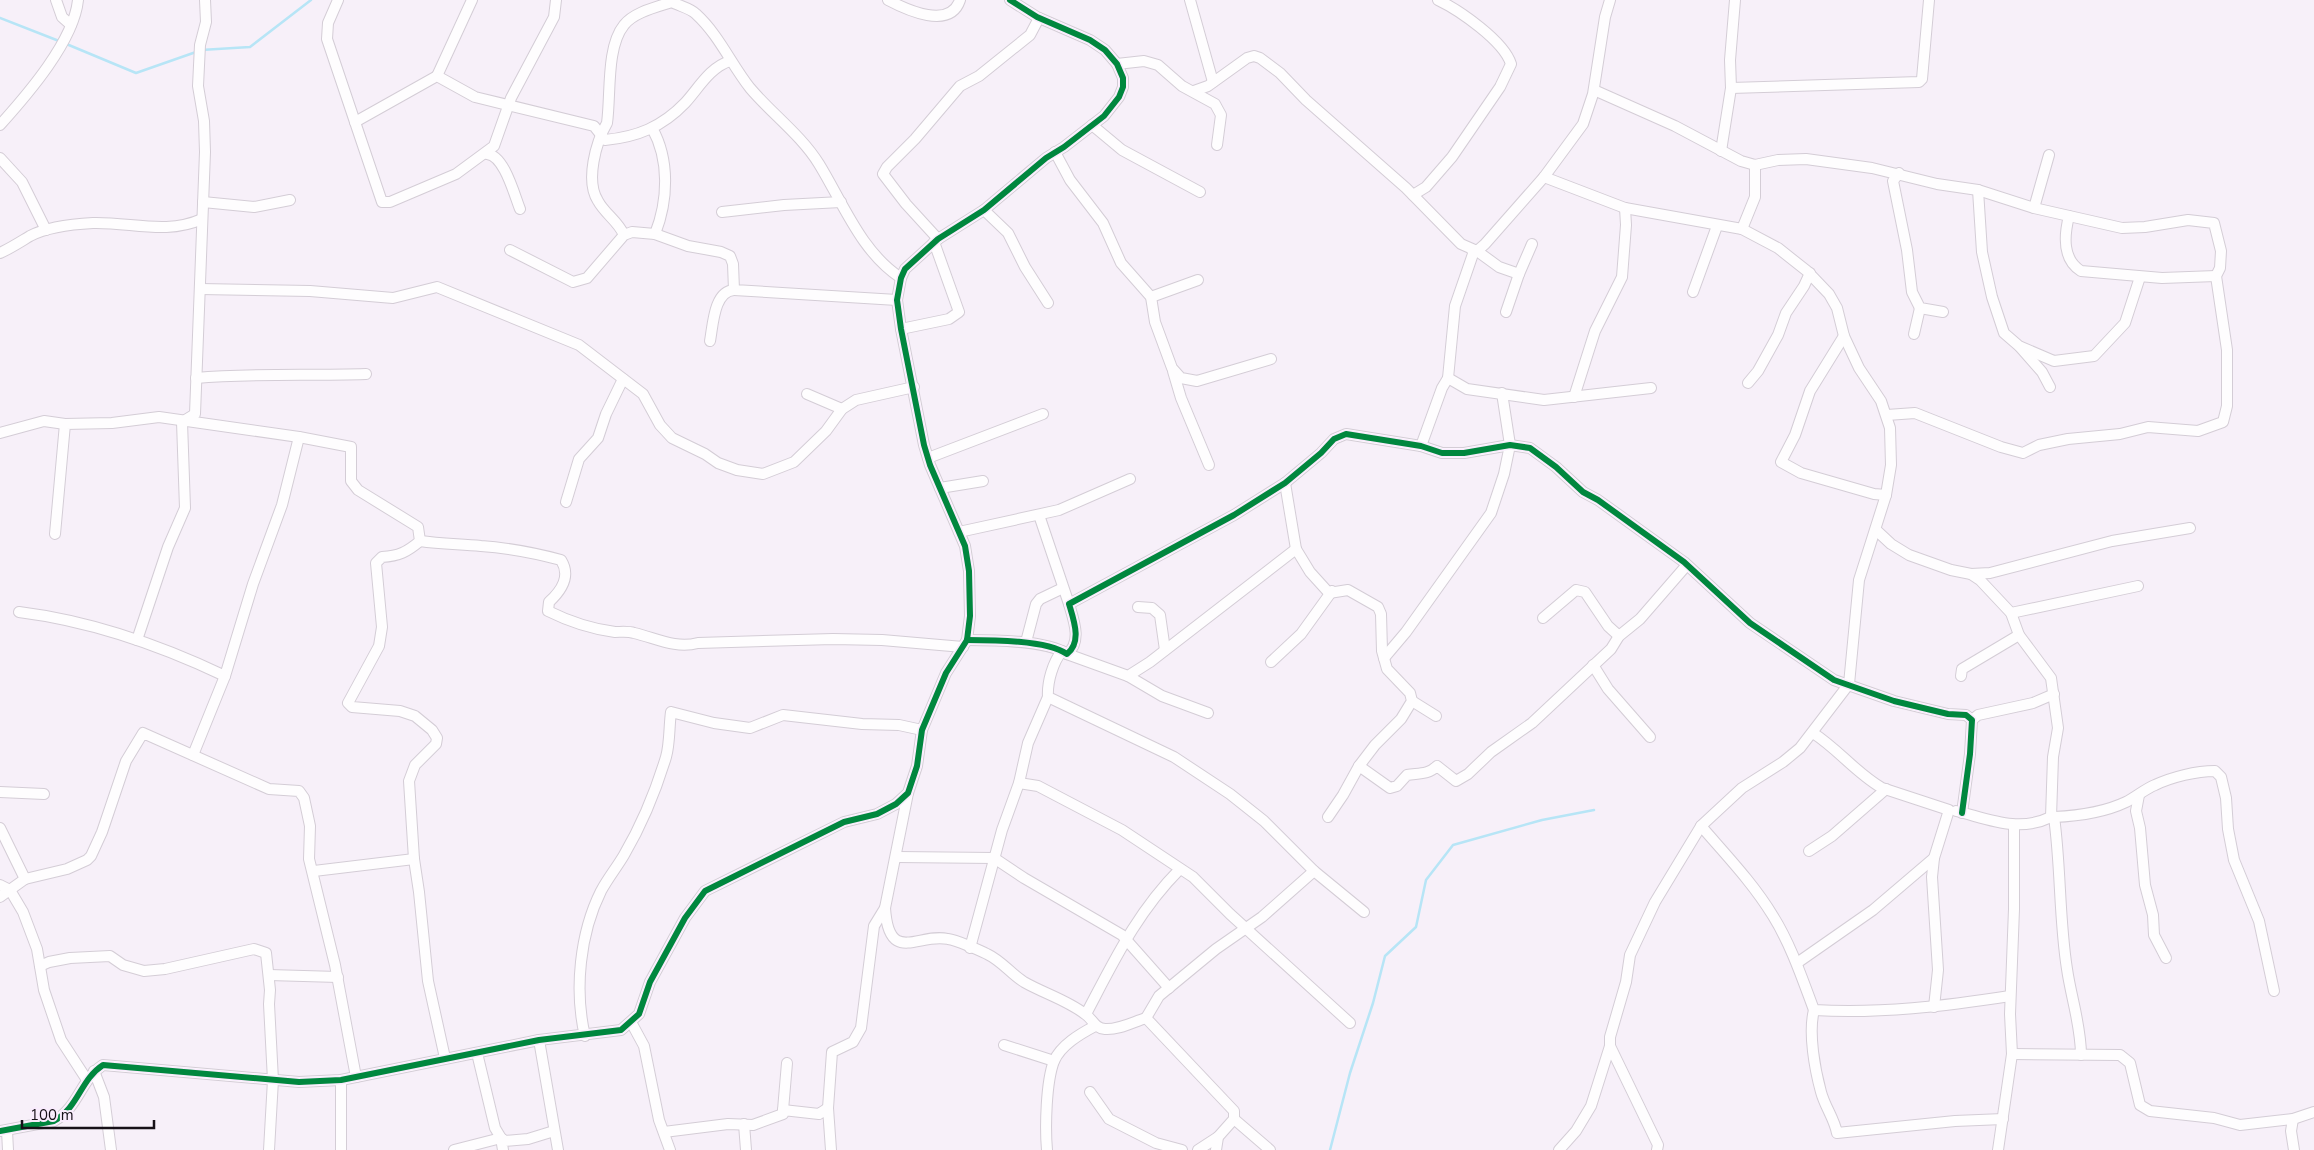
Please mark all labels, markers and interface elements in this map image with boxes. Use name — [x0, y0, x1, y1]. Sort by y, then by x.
scale bar — [22, 1098, 155, 1130]
text: 100 m — [30, 1105, 74, 1125]

